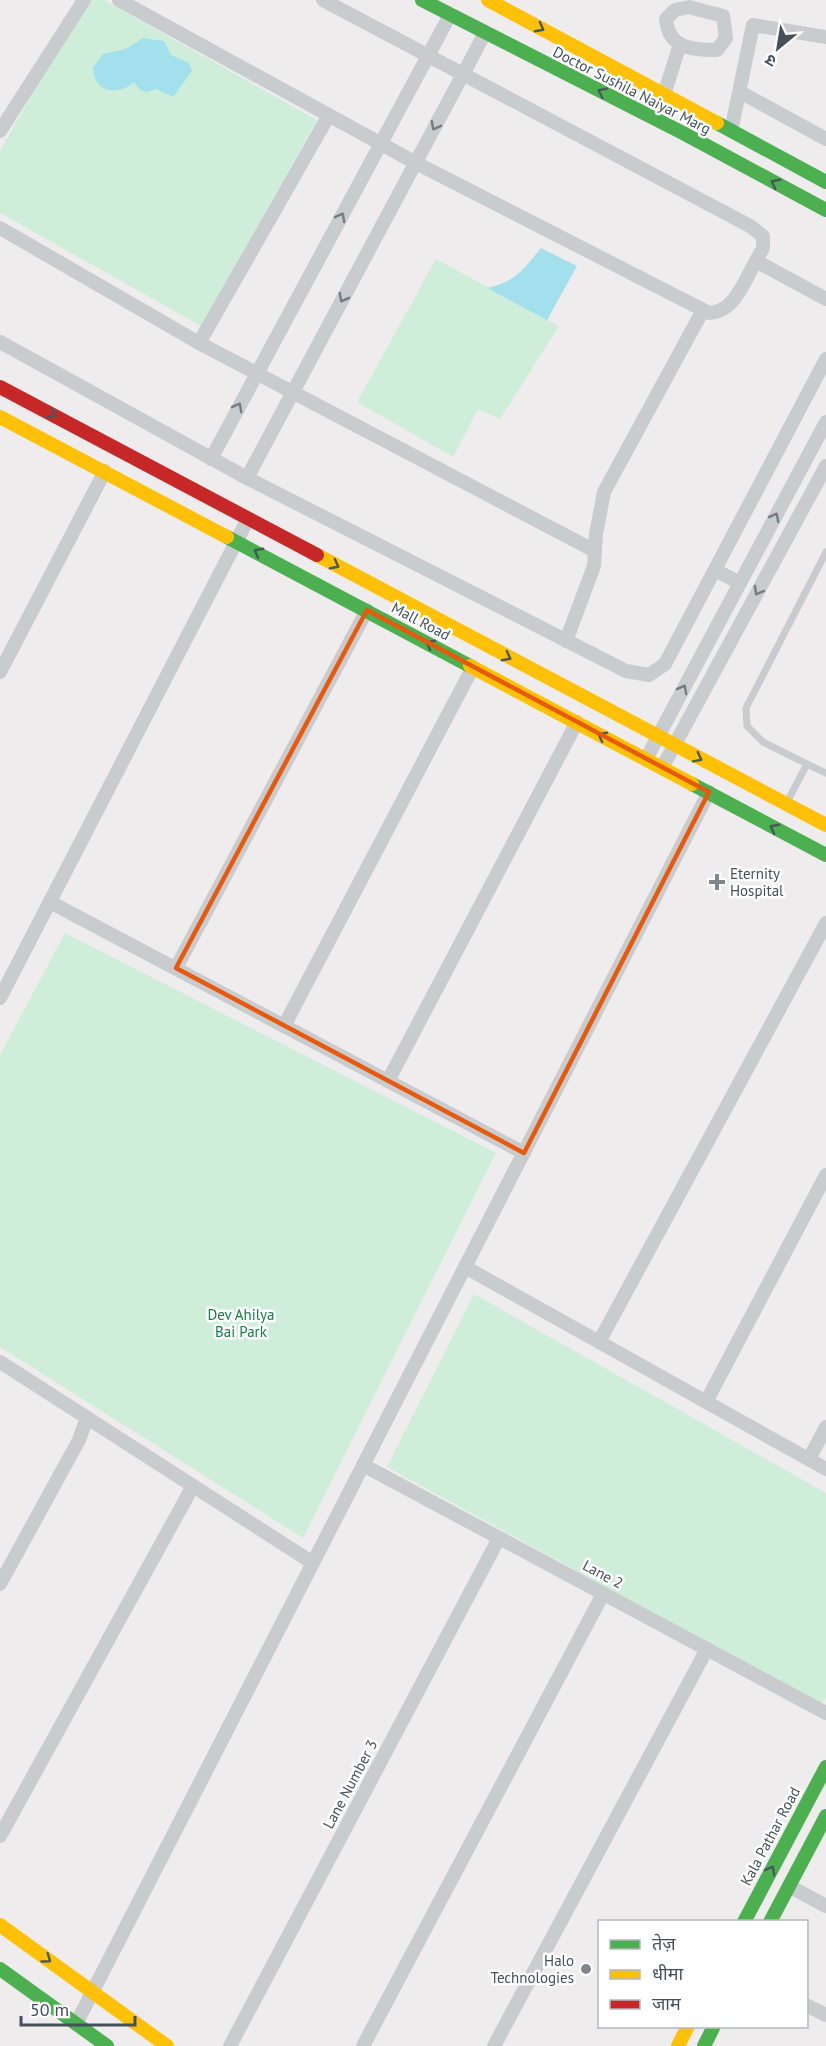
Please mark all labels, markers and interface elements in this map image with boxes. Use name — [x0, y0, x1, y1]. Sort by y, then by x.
north arrow — [748, 18, 808, 78]
one-way arrow — [533, 21, 544, 32]
street label: Doctor Sushila Naiyar Marg — [550, 42, 714, 138]
text: उ — [761, 50, 780, 72]
one-way arrow — [597, 88, 608, 100]
one-way arrow — [431, 120, 442, 130]
one-way arrow — [770, 179, 781, 190]
one-way arrow — [334, 213, 345, 223]
one-way arrow — [339, 292, 350, 302]
one-way arrow — [231, 403, 242, 413]
one-way arrow — [45, 407, 56, 419]
one-way arrow — [768, 513, 779, 523]
one-way arrow — [254, 548, 264, 559]
one-way arrow — [329, 558, 339, 569]
one-way arrow — [754, 585, 765, 595]
street label: Mall Road — [388, 598, 454, 644]
one-way arrow — [426, 640, 436, 651]
one-way arrow — [501, 650, 511, 661]
one-way arrow — [676, 684, 688, 695]
one-way arrow — [598, 732, 609, 743]
one-way arrow — [692, 751, 702, 762]
one-way arrow — [770, 824, 781, 835]
place label: Eternity Hospital — [730, 864, 784, 900]
marker: Eternity Hospital — [708, 873, 726, 891]
park label: Dev Ahilya Bai Park — [207, 1305, 275, 1341]
street label: Lane 2 — [580, 1556, 626, 1592]
street label: Lane Number 3 — [319, 1736, 381, 1832]
street label: Kala Pathar Road — [736, 1783, 804, 1889]
one-way arrow — [764, 1866, 775, 1876]
legend — [598, 1920, 808, 2028]
text: तेज़ — [652, 1932, 676, 1955]
place label: Halo Technologies — [490, 1951, 574, 1987]
one-way arrow — [41, 1952, 52, 1963]
marker: Halo Technologies — [579, 1962, 593, 1976]
text: धीमा — [652, 1962, 683, 1985]
scale bar — [21, 1989, 135, 2027]
text: जाम — [652, 1992, 682, 2015]
text: 50 m — [30, 1998, 69, 2021]

